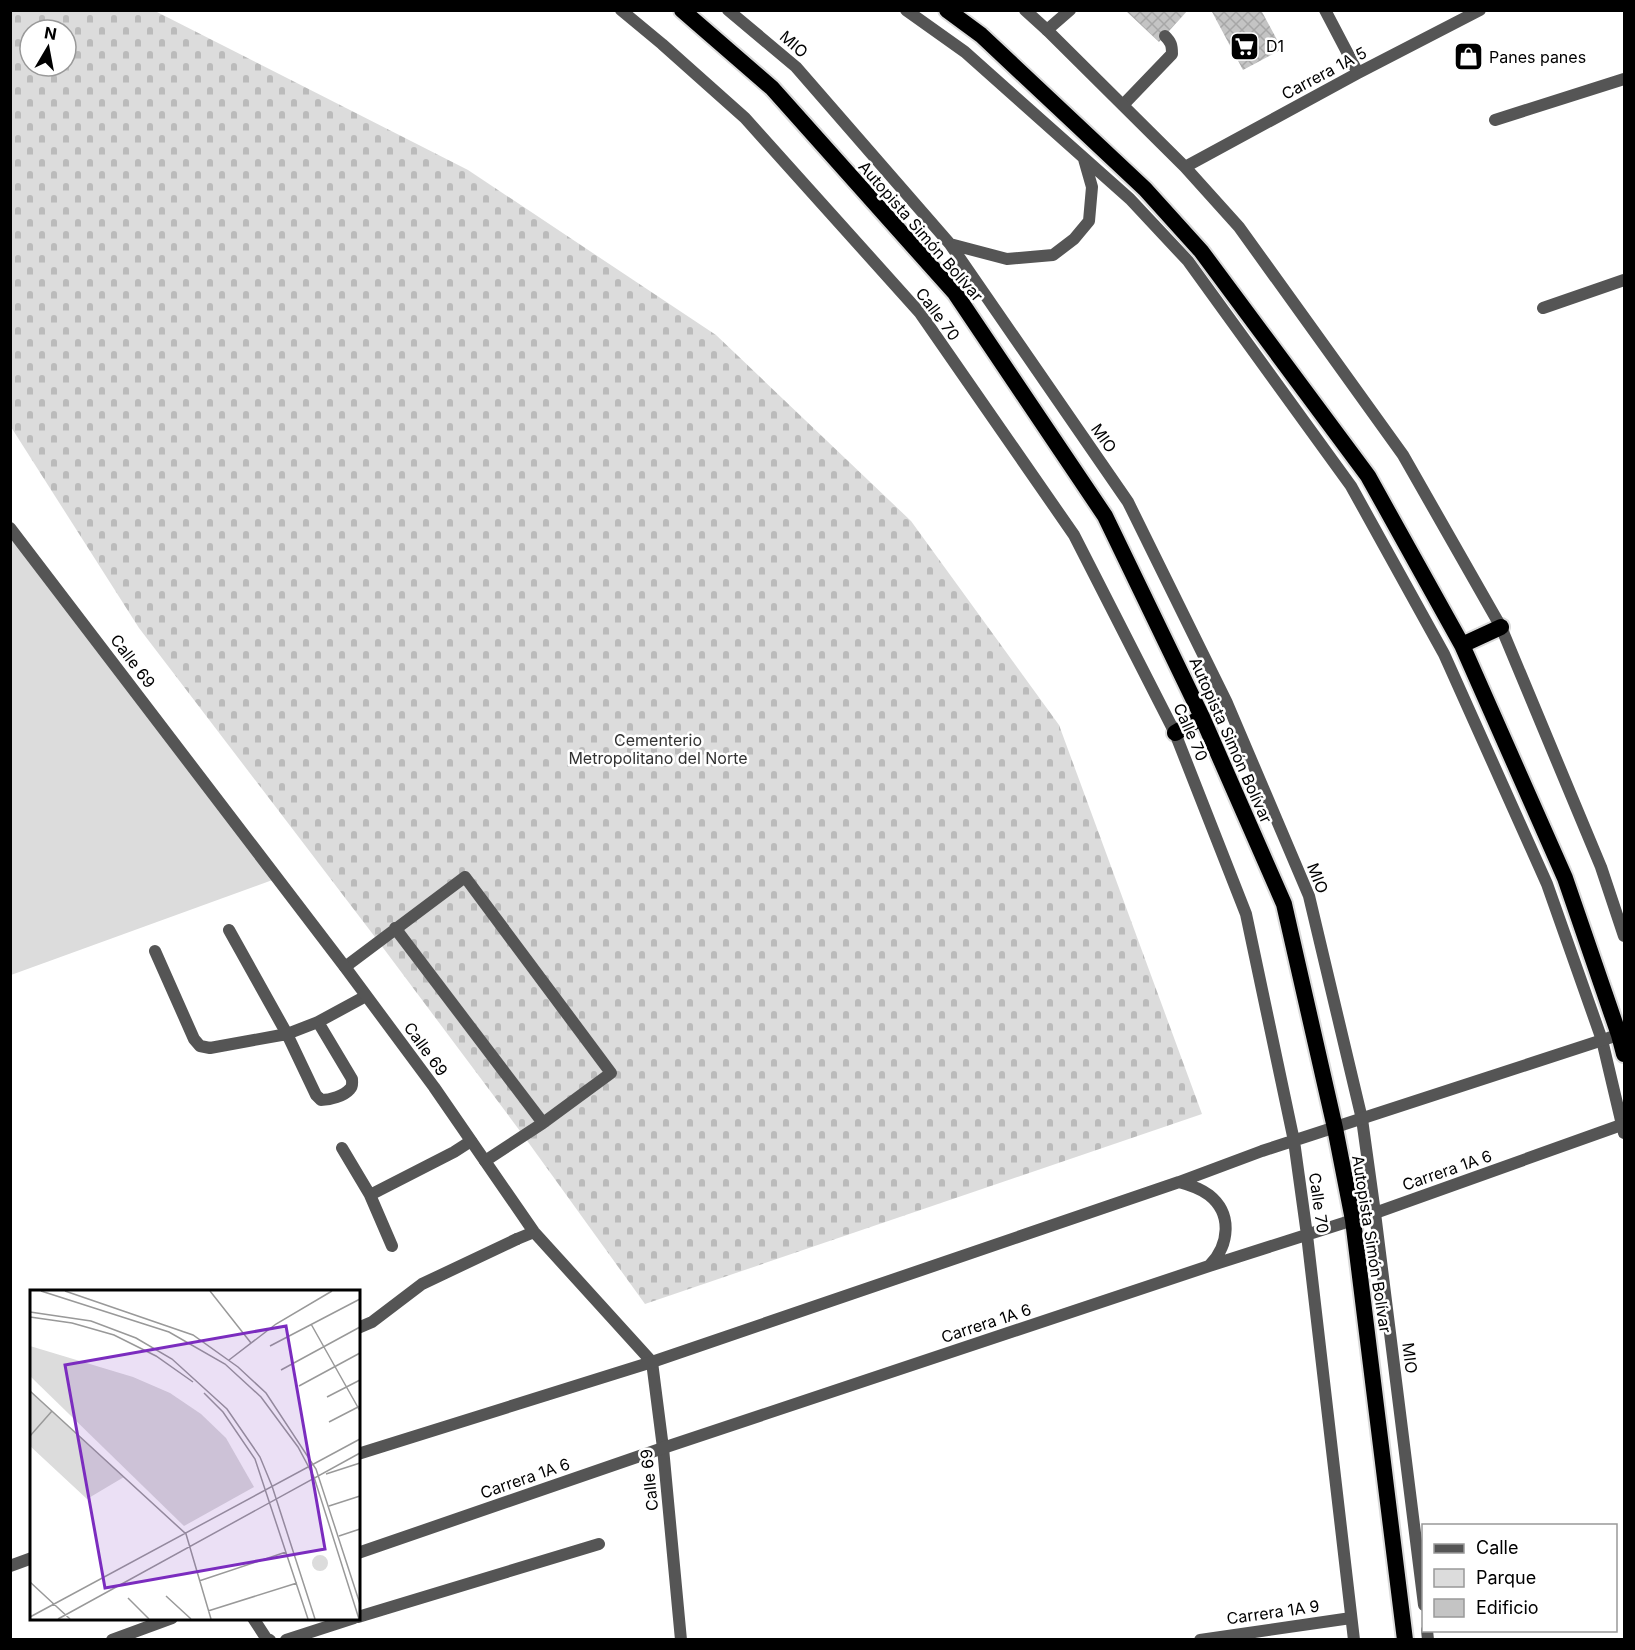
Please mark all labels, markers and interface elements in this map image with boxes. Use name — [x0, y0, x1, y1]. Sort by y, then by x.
north arrow — [18, 18, 78, 78]
text: N — [43, 22, 58, 44]
street label: MIO — [776, 26, 812, 62]
supermarket icon: D1 — [1229, 30, 1261, 62]
place label: D1 — [1266, 36, 1284, 56]
shop icon: Panes panes — [1452, 41, 1484, 73]
street label: Carrera 1A 5 — [1278, 42, 1370, 104]
place label: Panes panes — [1489, 47, 1586, 67]
street label: Autopista Simón Bolívar — [855, 157, 987, 305]
street label: Calle 70 — [912, 284, 964, 344]
street label: MIO — [1087, 420, 1121, 456]
street label: Calle 69 — [106, 630, 160, 692]
street label: Autopista Simón Bolívar — [1185, 654, 1277, 826]
street label: Calle 70 — [1169, 700, 1213, 764]
park label: Cementerio Metropolitano del Norte — [568, 730, 748, 768]
street label: MIO — [1303, 860, 1333, 896]
street label: Calle 69 — [400, 1018, 452, 1080]
street label: Carrera 1A 6 — [1400, 1145, 1494, 1195]
street label: Autopista Simón Bolívar — [1348, 1154, 1396, 1334]
street label: Calle 70 — [1305, 1171, 1333, 1235]
inset map — [30, 1290, 360, 1620]
street label: Carrera 1A 6 — [938, 1299, 1034, 1347]
street label: MIO — [1398, 1341, 1422, 1375]
street label: Calle 69 — [636, 1448, 662, 1512]
street label: Carrera 1A 6 — [478, 1453, 572, 1503]
legend — [1422, 1524, 1617, 1632]
text: Calle — [1476, 1537, 1518, 1558]
text: Parque — [1476, 1567, 1536, 1588]
street label: Carrera 1A 9 — [1225, 1596, 1321, 1628]
text: Edificio — [1476, 1597, 1539, 1618]

